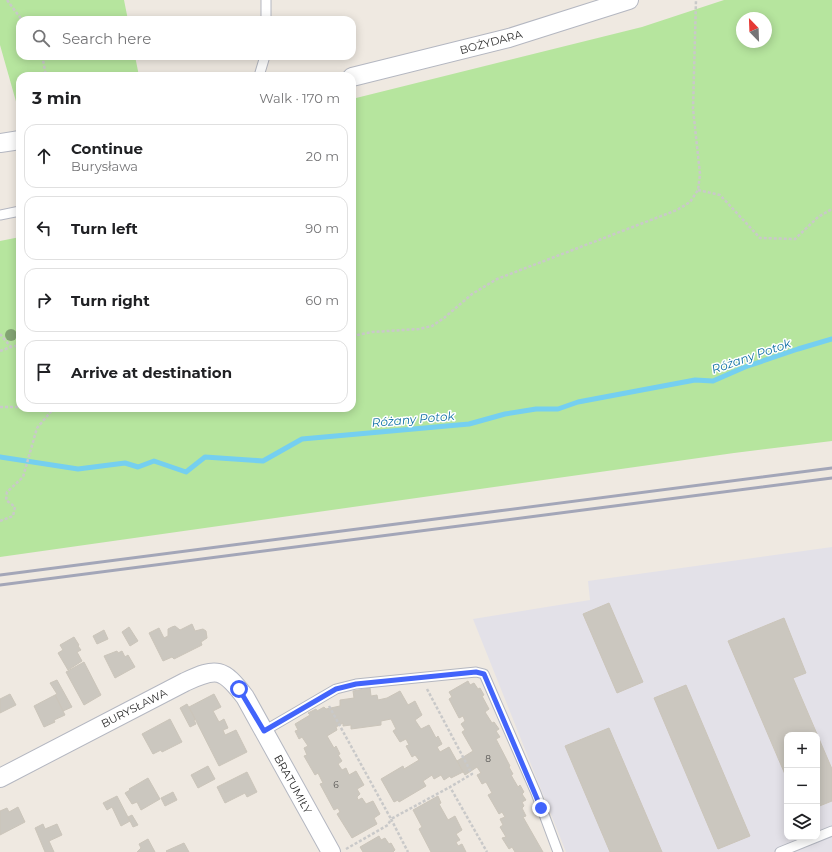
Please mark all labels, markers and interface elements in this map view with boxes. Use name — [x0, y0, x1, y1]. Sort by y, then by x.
north arrow — [736, 12, 772, 48]
search box — [16, 16, 356, 60]
icon: search — [30, 27, 52, 49]
street label: BOŻYDARA — [458, 27, 524, 57]
text: Search here — [62, 29, 151, 48]
text: 3 min — [32, 88, 82, 108]
text: Walk · 170 m — [259, 90, 340, 106]
text: Continue — [71, 139, 143, 158]
icon: ahead — [33, 145, 55, 167]
text: 20 m — [306, 148, 339, 164]
text: Burysława — [71, 158, 138, 174]
icon: left — [33, 217, 55, 239]
text: Turn left — [71, 219, 138, 238]
text: 90 m — [305, 220, 339, 236]
icon: right — [33, 289, 55, 311]
text: Turn right — [71, 291, 150, 310]
text: 60 m — [305, 292, 339, 308]
water label: Różany Potok — [709, 335, 794, 377]
icon: arrive — [33, 361, 55, 383]
text: Arrive at destination — [71, 363, 232, 382]
water label: Różany Potok — [371, 408, 456, 430]
route start — [230, 680, 248, 698]
street label: BURYSŁAWA — [99, 685, 169, 731]
map controls — [784, 732, 820, 840]
button: + — [784, 732, 820, 768]
street label: BRATUMIŁY — [271, 752, 315, 816]
house number: 8 — [485, 753, 491, 764]
button: − — [784, 768, 820, 804]
house number: 6 — [333, 779, 339, 790]
route end — [532, 799, 550, 817]
button: layers — [784, 804, 820, 840]

